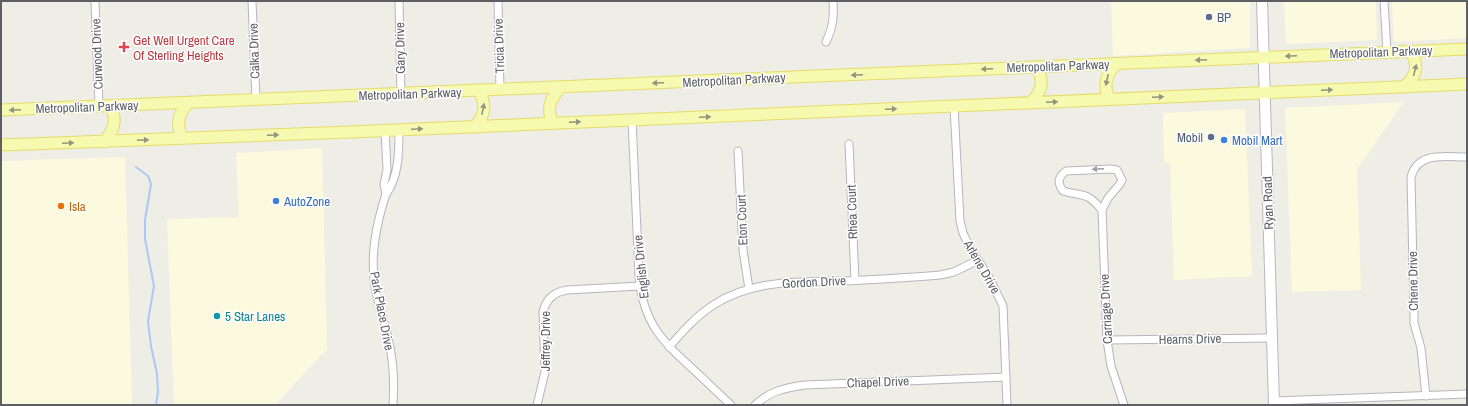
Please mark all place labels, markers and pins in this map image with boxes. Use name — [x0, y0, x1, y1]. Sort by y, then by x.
place label: BP — [1217, 9, 1231, 26]
marker: BP — [1204, 12, 1214, 22]
place label: Get Well Urgent Care Of Sterling Heights — [133, 32, 235, 64]
marker: Get Well Urgent Care Of Sterling Heights — [118, 41, 130, 53]
place label: Mobil — [1177, 129, 1203, 146]
marker: Mobil — [1206, 132, 1216, 142]
place label: Mobil Mart — [1232, 132, 1282, 149]
marker: Mobil Mart — [1219, 135, 1229, 145]
place label: AutoZone — [283, 193, 330, 210]
marker: AutoZone — [271, 196, 281, 206]
place label: Isla — [69, 198, 86, 215]
marker: Isla — [56, 201, 66, 211]
place label: 5 Star Lanes — [225, 308, 285, 325]
marker: 5 Star Lanes — [212, 311, 222, 321]

